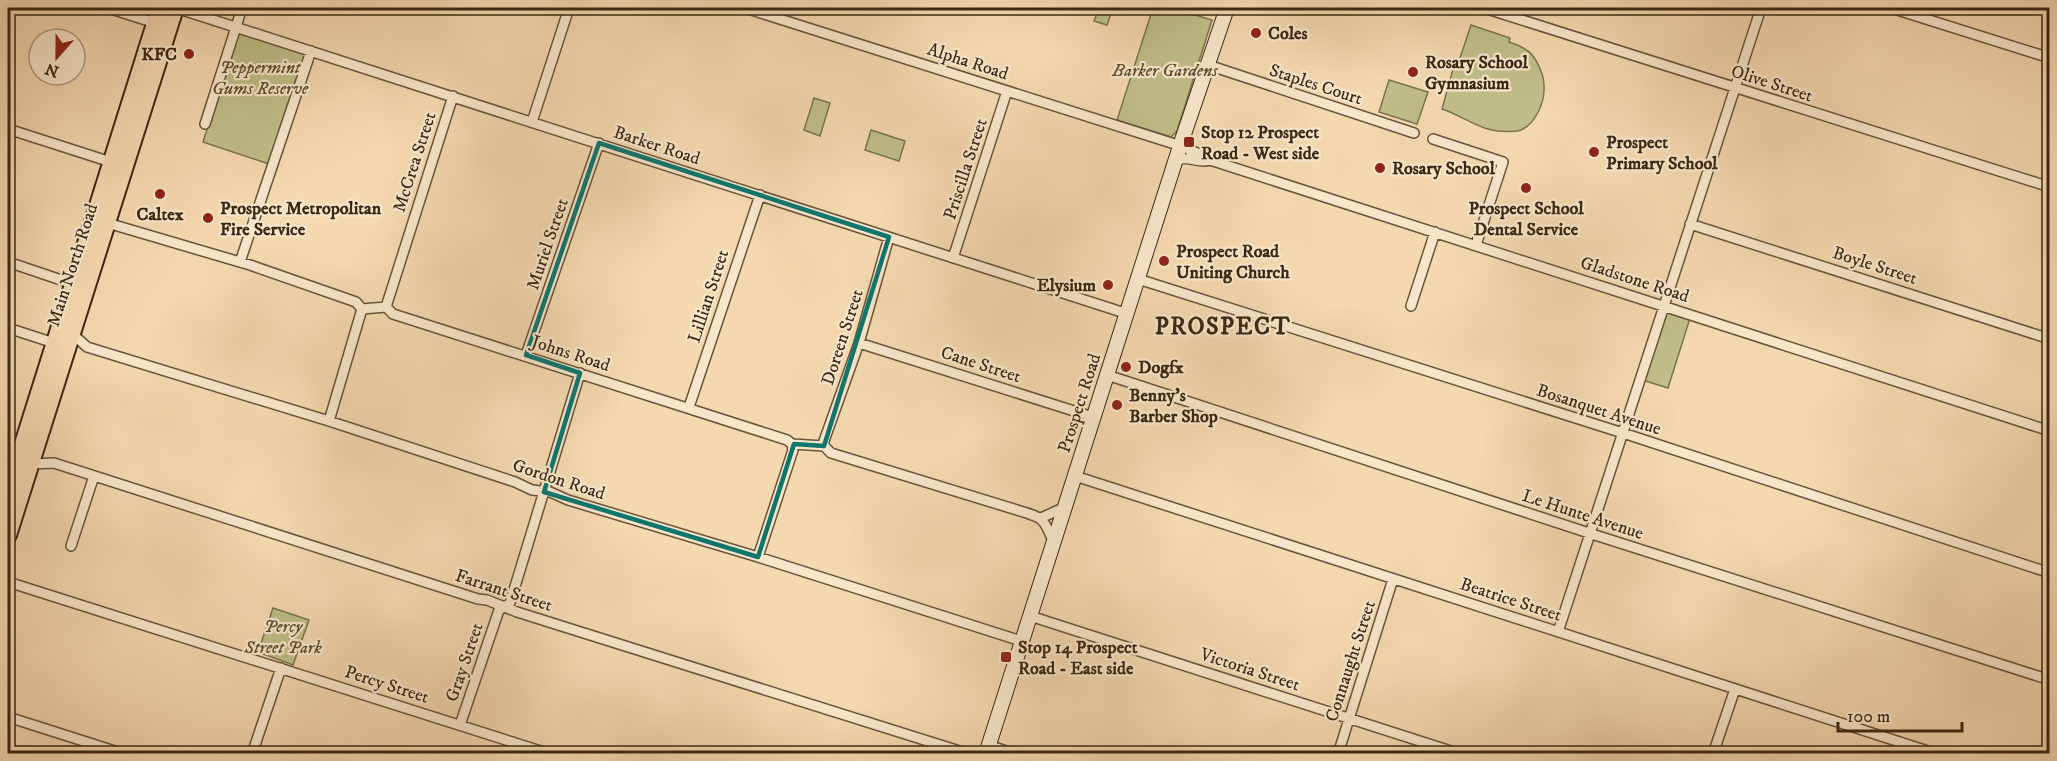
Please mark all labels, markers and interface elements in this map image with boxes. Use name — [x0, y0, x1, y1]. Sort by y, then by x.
place label: Coles — [1268, 23, 1307, 45]
marker: Coles — [1249, 26, 1263, 40]
north arrow — [27, 27, 87, 87]
street label: Alpha Road — [924, 39, 1011, 85]
place label: KFC — [141, 44, 177, 66]
marker: KFC — [182, 47, 196, 61]
place label: Rosary School Gymnasium — [1425, 52, 1528, 95]
park label: Peppermint Gums Reserve — [212, 57, 309, 100]
text: N — [42, 58, 62, 82]
park label: Barker Gardens — [1111, 60, 1218, 82]
street label: Staples Court — [1266, 60, 1365, 110]
street label: Olive Street — [1728, 60, 1815, 108]
marker: Rosary School Gymnasium — [1406, 65, 1420, 79]
street label: McCrea Street — [388, 109, 442, 215]
street label: Priscilla Street — [939, 116, 993, 223]
street label: Barker Road — [611, 122, 703, 170]
place label: Stop 12 Prospect Road - West side — [1201, 122, 1320, 165]
place label: Prospect Primary School — [1606, 132, 1718, 175]
marker: Stop 12 Prospect Road - West side — [1182, 135, 1196, 149]
marker: Prospect Primary School — [1587, 145, 1601, 159]
place label: Rosary School — [1392, 158, 1495, 180]
marker: Rosary School — [1373, 161, 1387, 175]
marker: Prospect School Dental Service — [1519, 181, 1533, 195]
marker: Caltex — [153, 187, 167, 201]
street label: Muriel Street — [522, 195, 574, 293]
place label: Prospect Metropolitan Fire Service — [220, 198, 382, 241]
place label: Prospect School Dental Service — [1468, 198, 1584, 241]
street label: Main North Road — [43, 201, 103, 330]
place label: Caltex — [136, 204, 184, 226]
marker: Prospect Metropolitan Fire Service — [201, 211, 215, 225]
place label: Prospect Road Uniting Church — [1176, 241, 1290, 284]
street label: Boyle Street — [1830, 242, 1920, 290]
street label: Lillian Street — [684, 247, 734, 346]
street label: Gladstone Road — [1578, 252, 1692, 308]
marker: Prospect Road Uniting Church — [1157, 254, 1171, 268]
place label: Elysium — [1037, 275, 1096, 297]
marker: Elysium — [1101, 278, 1115, 292]
street label: Doreen Street — [817, 286, 869, 388]
district label: PROSPECT — [1155, 312, 1291, 342]
street label: Johns Road — [527, 330, 613, 377]
street label: Cane Street — [938, 342, 1024, 388]
street label: Prospect Road — [1054, 351, 1106, 456]
place label: Dogfx — [1138, 357, 1184, 379]
marker: Dogfx — [1119, 360, 1133, 374]
street label: Bosanquet Avenue — [1534, 379, 1664, 440]
place label: Benny's Barber Shop — [1129, 385, 1218, 428]
marker: Benny's Barber Shop — [1110, 398, 1124, 412]
street label: Gordon Road — [510, 455, 608, 505]
street label: Le Hunte Avenue — [1519, 485, 1646, 545]
street label: Farrant Street — [452, 565, 555, 617]
street label: Beatrice Street — [1457, 573, 1564, 627]
street label: Connaught Street — [1321, 598, 1381, 725]
park label: Percy Street Park — [243, 616, 322, 659]
street label: Gray Street — [441, 620, 489, 705]
place label: Stop 14 Prospect Road - East side — [1018, 637, 1138, 680]
street label: Victoria Street — [1196, 643, 1303, 696]
marker: Stop 14 Prospect Road - East side — [999, 650, 1013, 664]
street label: Percy Street — [342, 661, 432, 709]
scale bar — [1838, 695, 1962, 733]
text: 100 m — [1847, 706, 1890, 728]

